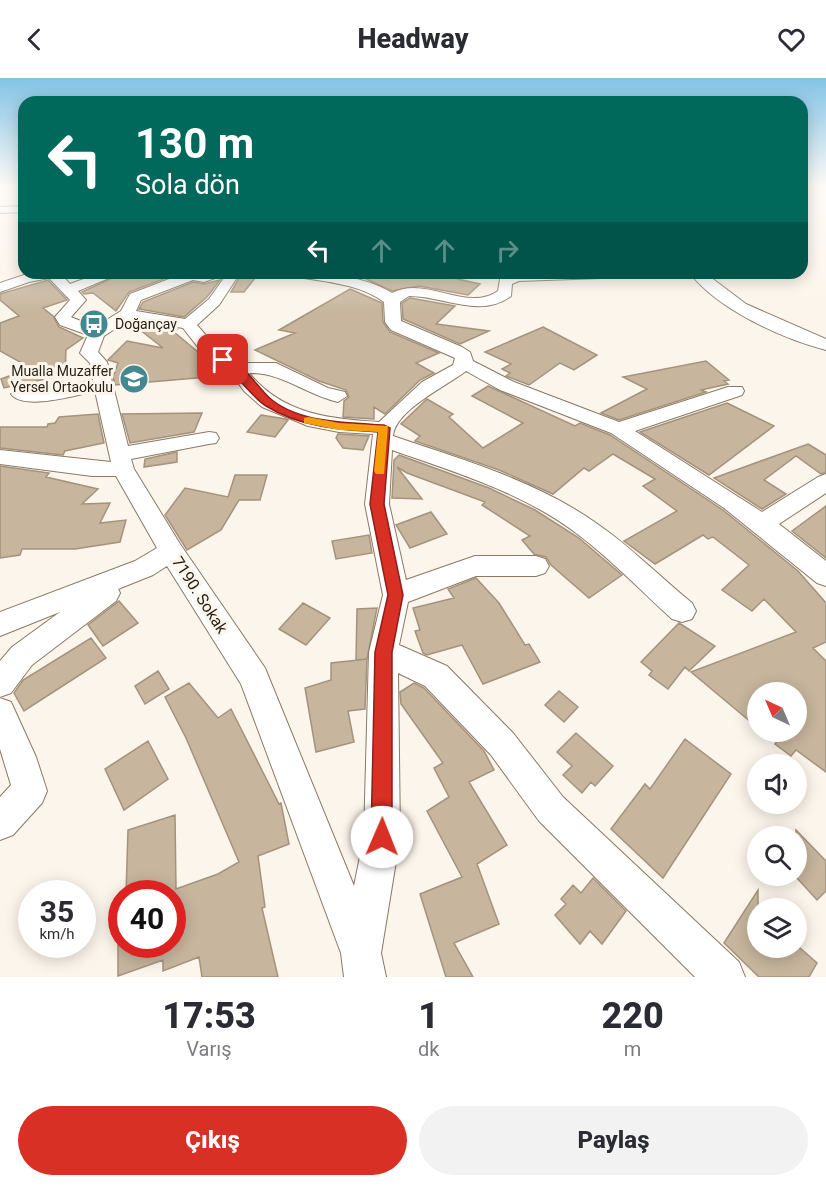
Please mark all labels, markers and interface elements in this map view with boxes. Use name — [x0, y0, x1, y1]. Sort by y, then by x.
icon: back — [18, 23, 51, 56]
text: Headway — [358, 23, 468, 55]
icon: heart — [775, 23, 808, 56]
text: 130 m — [135, 119, 254, 168]
icon: left — [36, 120, 114, 198]
text: Sola dön — [135, 169, 240, 201]
icon: left — [302, 234, 335, 267]
icon: ahead — [365, 234, 398, 267]
icon: ahead — [428, 234, 461, 267]
icon: right — [491, 234, 524, 267]
bus stop icon: Doğançay — [78, 308, 110, 340]
place label: Doğançay — [115, 316, 177, 332]
pin — [197, 334, 248, 385]
icon: arrive — [206, 343, 239, 376]
place label: Mualla Muzaffer Yersel Ortaokulu — [11, 363, 113, 395]
school or university icon: Mualla Muzaffer Yersel Ortaokulu — [118, 363, 150, 395]
street label: 7190. Sokak — [168, 553, 232, 638]
north arrow — [747, 682, 807, 742]
map controls — [747, 682, 807, 958]
button: sound — [747, 754, 807, 814]
position arrow — [350, 805, 414, 869]
button: search — [747, 826, 807, 886]
speed limit sign: 40 — [108, 880, 186, 958]
text: 35 — [40, 894, 74, 929]
button: layers — [747, 898, 807, 958]
text: km/h — [39, 925, 75, 943]
text: 17:53 — [162, 995, 256, 1037]
text: 1 — [418, 995, 439, 1037]
text: 220 — [602, 995, 664, 1037]
text: Varış — [186, 1037, 232, 1061]
text: dk — [418, 1037, 439, 1061]
text: m — [624, 1037, 641, 1061]
button: Çıkış — [18, 1106, 407, 1175]
button: Paylaş — [419, 1106, 808, 1175]

